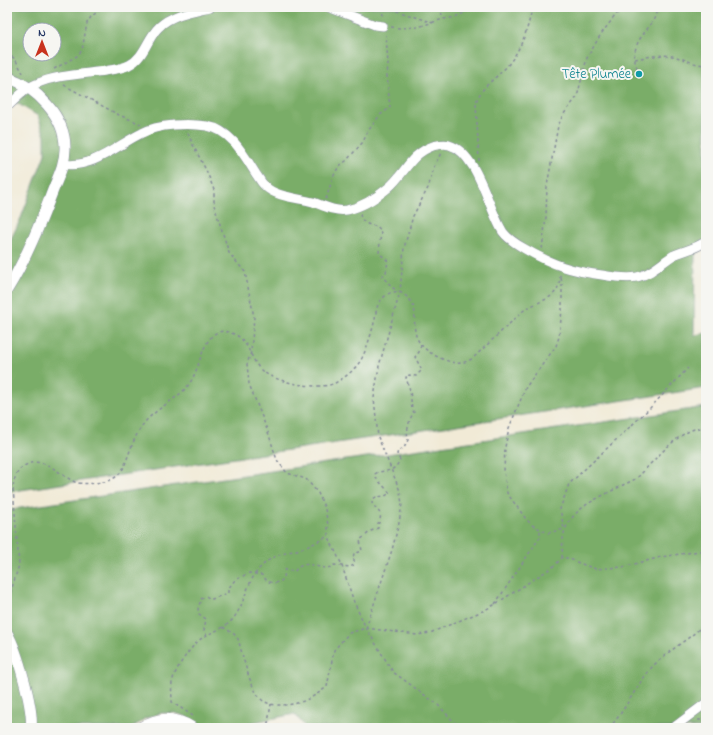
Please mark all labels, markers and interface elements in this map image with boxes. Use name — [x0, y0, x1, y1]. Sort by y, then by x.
north arrow — [22, 22, 62, 62]
text: N — [38, 25, 46, 41]
place label: Tête Plumée — [562, 64, 632, 85]
marker: Tête Plumée — [634, 69, 644, 79]

